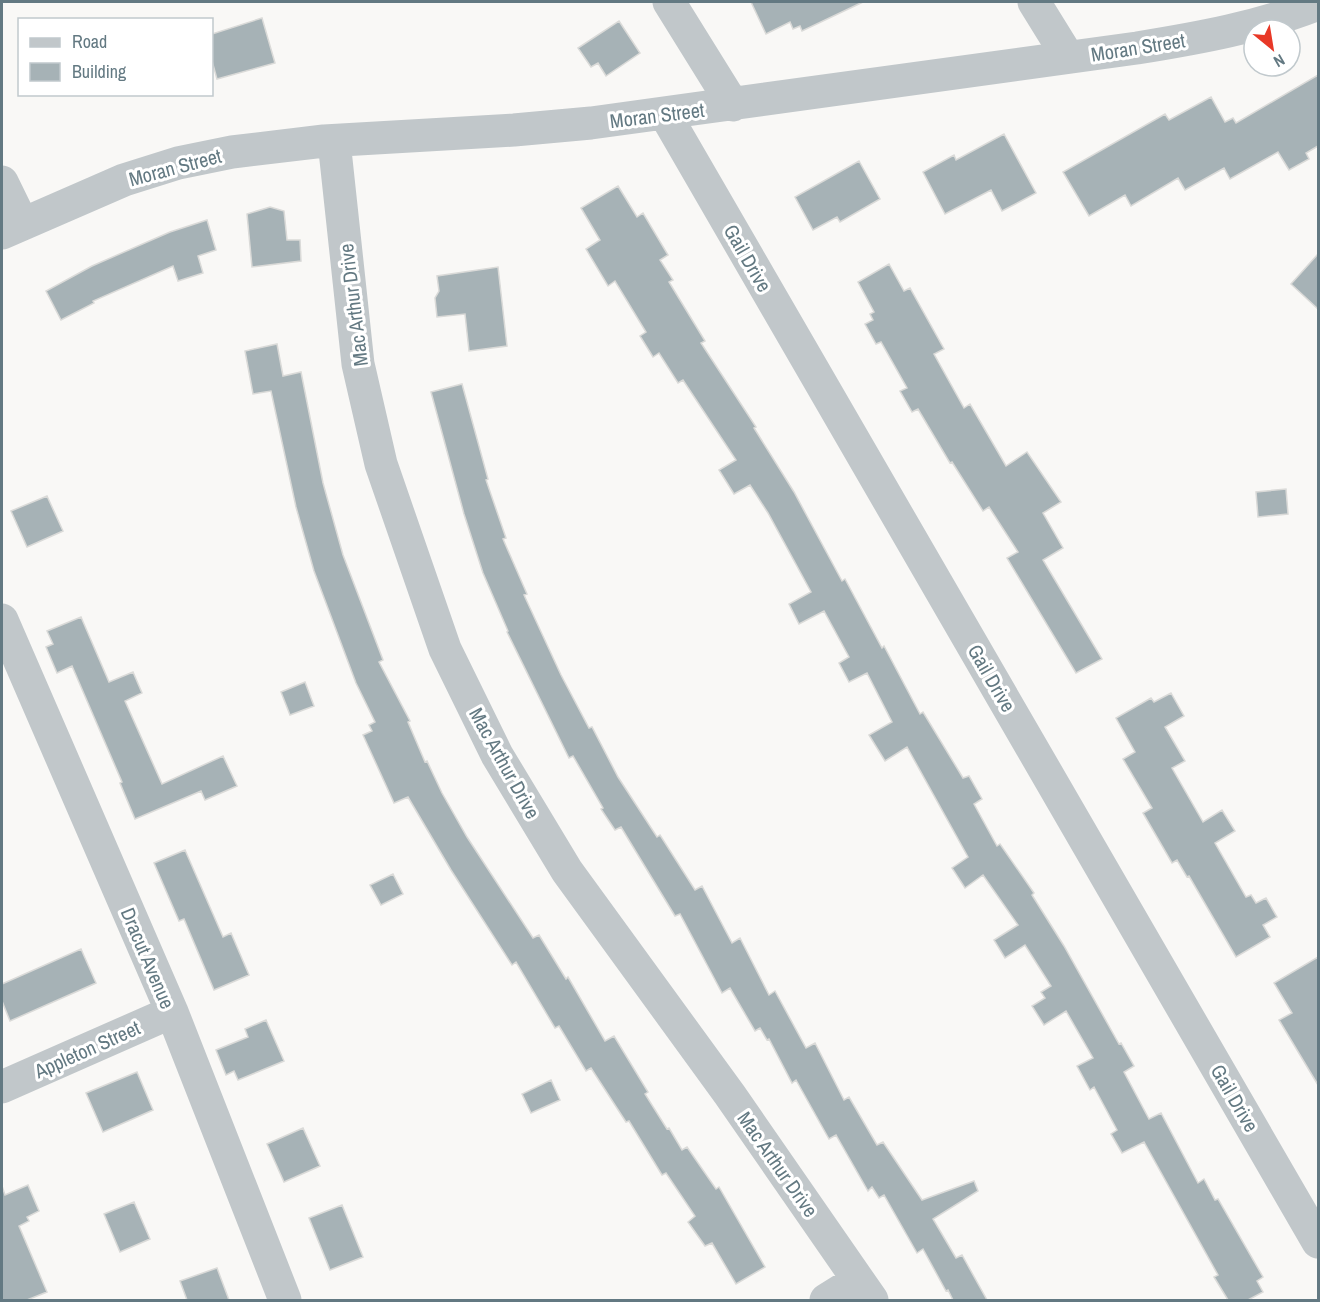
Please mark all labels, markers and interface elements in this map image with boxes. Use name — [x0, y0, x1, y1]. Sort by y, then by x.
legend — [18, 18, 213, 96]
north arrow — [1242, 18, 1302, 78]
street label: Moran Street — [1089, 26, 1187, 68]
text: Road — [72, 29, 107, 54]
text: N — [1270, 49, 1289, 73]
text: Building — [72, 59, 127, 84]
street label: Moran Street — [608, 96, 706, 134]
street label: Moran Street — [126, 142, 225, 192]
street label: Gail Drive — [718, 219, 778, 297]
street label: Mac Arthur Drive — [332, 242, 374, 368]
street label: Gail Drive — [962, 639, 1022, 717]
street label: Mac Arthur Drive — [463, 703, 547, 823]
street label: Dracut Avenue — [115, 903, 181, 1013]
street label: Appleton Street — [29, 1013, 145, 1085]
street label: Gail Drive — [1205, 1059, 1265, 1137]
street label: Mac Arthur Drive — [732, 1106, 824, 1222]

